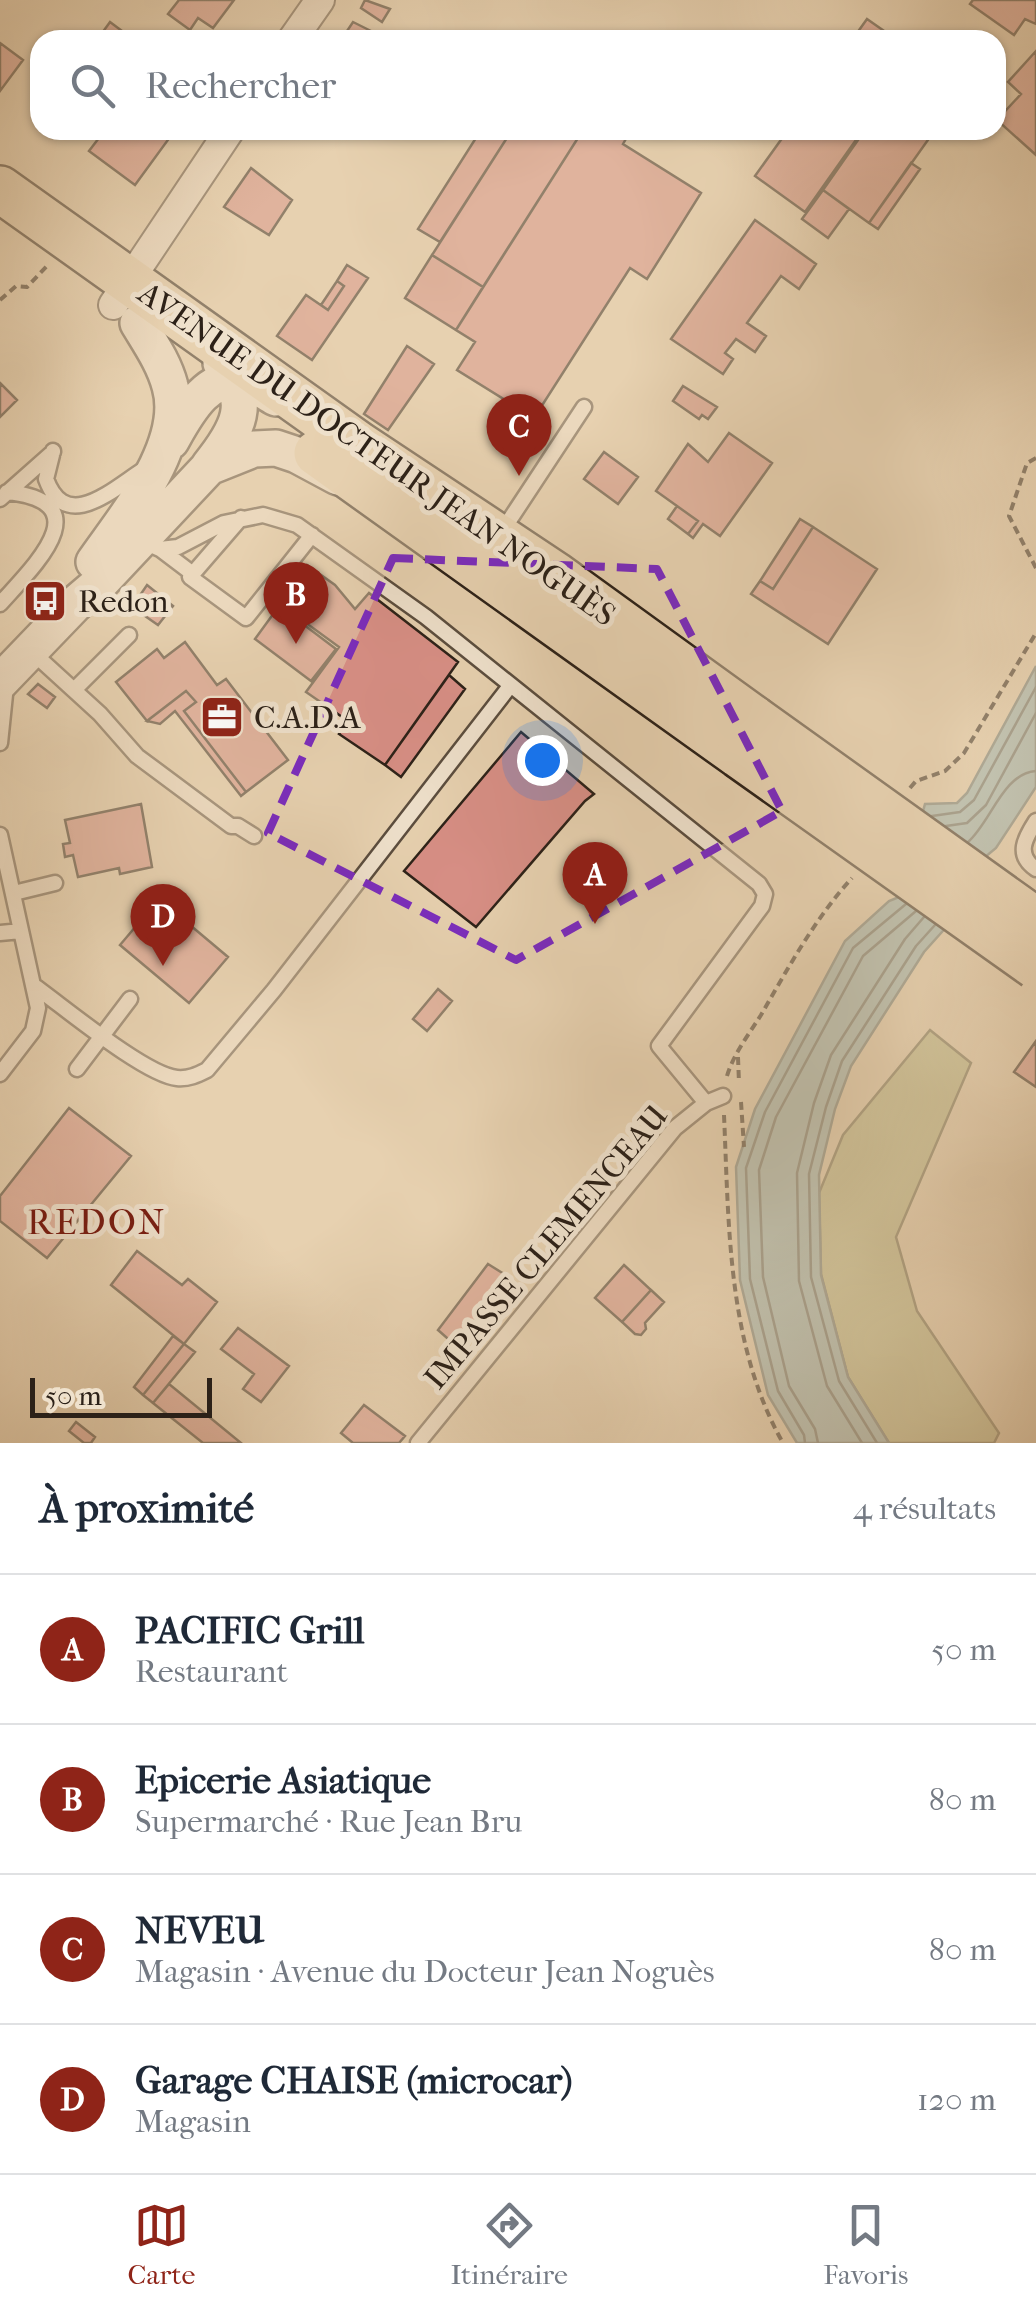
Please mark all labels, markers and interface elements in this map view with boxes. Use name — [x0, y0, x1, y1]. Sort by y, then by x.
search box — [30, 30, 1006, 140]
icon: search — [65, 58, 120, 113]
text: Rechercher — [145, 63, 336, 108]
street label: AVENUE DU DOCTEUR JEAN NOGUÈS — [131, 274, 623, 634]
pin: C — [486, 394, 552, 476]
pin: B — [264, 562, 328, 644]
bus stop icon: Redon — [22, 578, 68, 624]
place label: Redon — [78, 583, 169, 620]
office icon: C.A.D.A — [199, 694, 245, 740]
place label: C.A.D.A — [254, 699, 361, 736]
your location — [517, 735, 568, 786]
pin: A — [562, 842, 628, 924]
pin: D — [130, 884, 196, 966]
street label: IMPASSE CLEMENCEAU — [416, 1097, 676, 1396]
district label: REDON — [27, 1202, 167, 1243]
scale bar — [30, 1373, 212, 1418]
text: 50 m — [45, 1379, 102, 1412]
text: À proximité — [40, 1484, 254, 1533]
text: 4 résultats — [853, 1490, 996, 1527]
text: PACIFIC Grill — [135, 1608, 365, 1653]
text: A — [62, 1631, 83, 1668]
text: 50 m — [931, 1631, 996, 1668]
text: Restaurant — [135, 1653, 288, 1690]
text: Epicerie Asiatique — [135, 1758, 431, 1803]
text: B — [62, 1781, 83, 1818]
text: 80 m — [929, 1781, 996, 1818]
text: Supermarché · Rue Jean Bru — [135, 1803, 522, 1840]
text: NEVEU — [135, 1908, 265, 1953]
text: C — [62, 1931, 83, 1968]
text: 80 m — [929, 1931, 996, 1968]
text: Magasin · Avenue du Docteur Jean Noguès — [135, 1953, 715, 1990]
text: Garage CHAISE (microcar) — [135, 2058, 573, 2103]
text: D — [60, 2081, 85, 2118]
text: 120 m — [917, 2081, 996, 2118]
text: Magasin — [135, 2103, 251, 2140]
tab: Carte — [128, 2198, 195, 2291]
tab: Itinéraire — [450, 2198, 568, 2291]
tab: Favoris — [823, 2198, 908, 2291]

